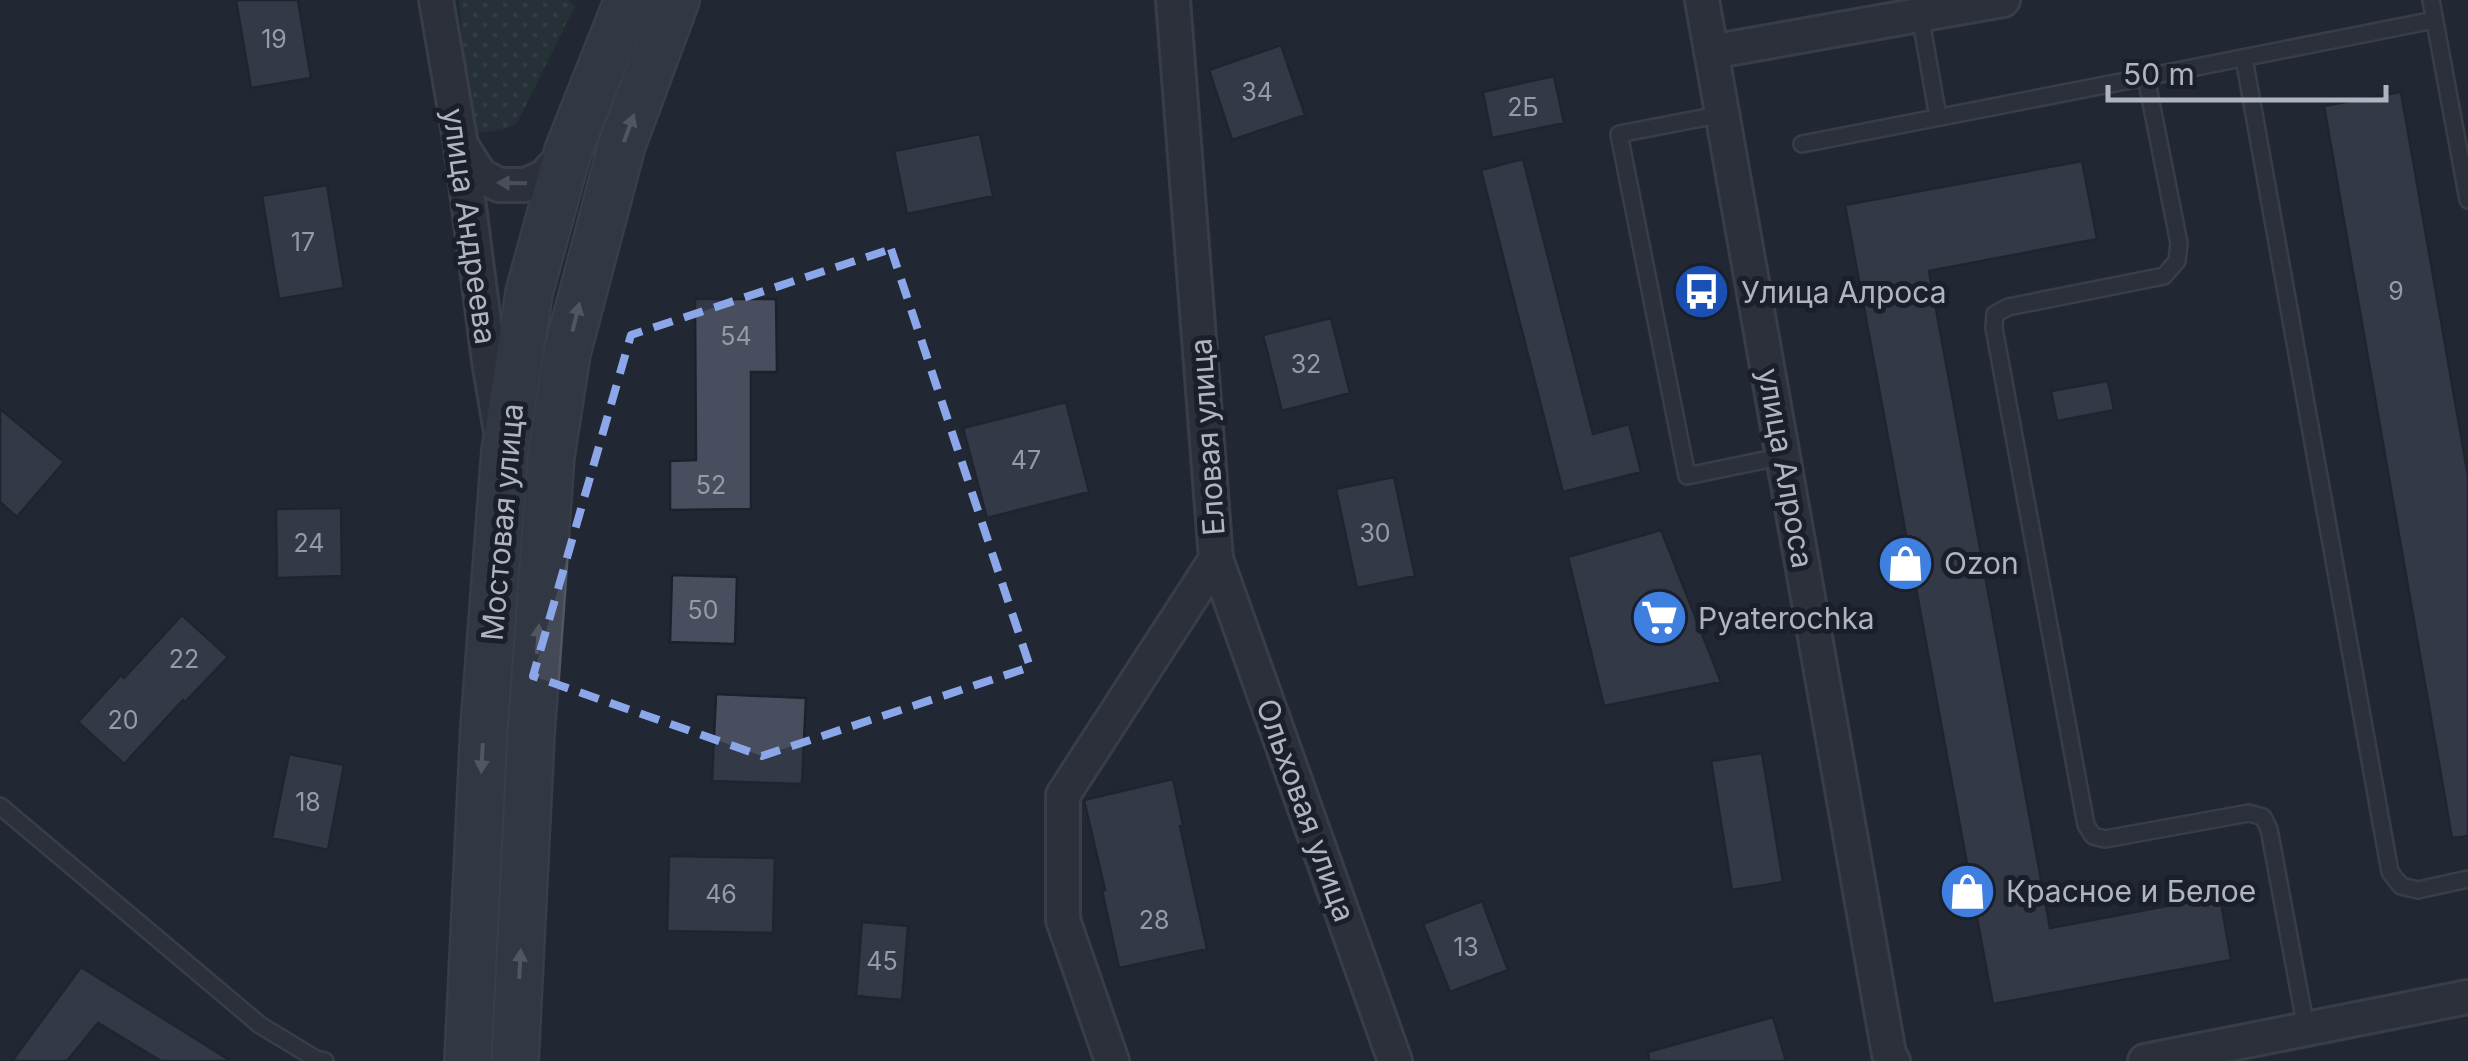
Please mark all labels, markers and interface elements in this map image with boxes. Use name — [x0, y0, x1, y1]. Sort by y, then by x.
house number: 19 — [261, 24, 287, 54]
scale bar — [2108, 40, 2386, 102]
text: 50 m — [2123, 56, 2195, 92]
house number: 34 — [1241, 77, 1273, 107]
house number: 2Б — [1507, 92, 1539, 122]
street label: улица Андреева — [436, 106, 504, 346]
one-way arrow — [622, 113, 637, 143]
one-way arrow — [496, 175, 527, 191]
house number: 17 — [291, 227, 315, 257]
bus stop icon: Улица Алроса — [1672, 262, 1732, 322]
place label: Улица Алроса — [1741, 274, 1947, 310]
house number: 9 — [2388, 276, 2404, 306]
one-way arrow — [569, 301, 584, 332]
house number: 54 — [720, 321, 752, 351]
street label: Еловая улица — [1182, 337, 1232, 537]
house number: 32 — [1291, 349, 1321, 379]
street label: улица Алроса — [1751, 365, 1821, 571]
street label: Мостовая улица — [474, 402, 530, 642]
house number: 47 — [1011, 445, 1041, 475]
house number: 52 — [696, 470, 726, 500]
house number: 30 — [1359, 518, 1391, 548]
house number: 24 — [293, 528, 325, 558]
shop icon: Ozon — [1875, 533, 1935, 593]
place label: Ozon — [1944, 545, 2019, 581]
supermarket icon: Pyaterochka — [1629, 588, 1689, 648]
house number: 50 — [688, 595, 718, 625]
place label: Pyaterochka — [1698, 600, 1875, 636]
one-way arrow — [530, 623, 546, 655]
house number: 22 — [169, 644, 199, 674]
street label: Ольховая улица — [1249, 694, 1363, 926]
house number: 20 — [107, 705, 139, 735]
one-way arrow — [474, 743, 490, 775]
house number: 18 — [295, 787, 321, 817]
shop icon: Красное и Белое — [1937, 861, 1997, 921]
place label: Красное и Белое — [2006, 873, 2256, 909]
house number: 46 — [705, 879, 737, 909]
house number: 28 — [1139, 905, 1169, 935]
house number: 13 — [1453, 932, 1479, 962]
house number: 45 — [866, 946, 898, 976]
one-way arrow — [512, 947, 528, 979]

